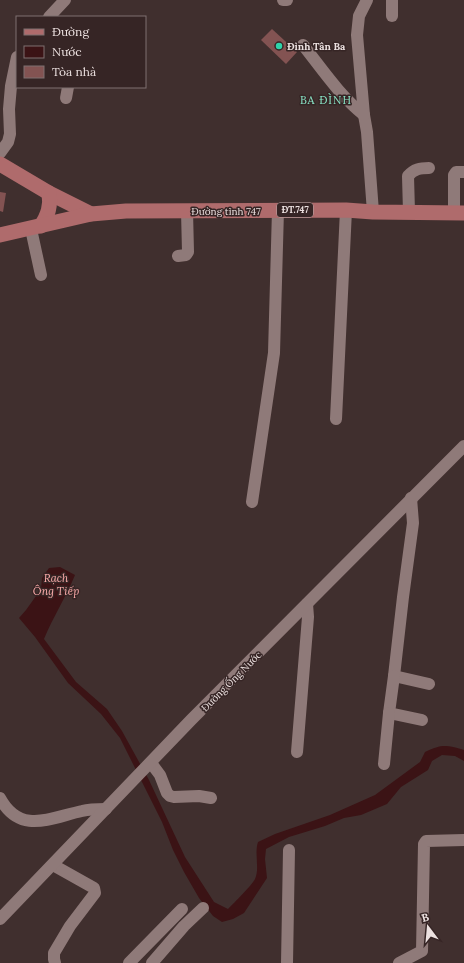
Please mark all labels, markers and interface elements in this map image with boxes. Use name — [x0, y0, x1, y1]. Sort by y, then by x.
legend — [16, 16, 146, 88]
text: Đường — [52, 24, 89, 39]
place label: Đình Tân Ba — [287, 40, 346, 53]
marker: Đình Tân Ba — [274, 41, 284, 51]
text: Nước — [52, 44, 82, 59]
text: Tòa nhà — [52, 64, 96, 79]
district label: BA ĐÌNH — [300, 93, 352, 107]
road number: ĐT.747 — [277, 203, 313, 217]
street label: Đường tỉnh 747 — [191, 205, 261, 218]
water label: Rạch Ông Tiếp — [33, 571, 79, 598]
street label: Đường Ống Nước — [198, 648, 264, 714]
north arrow — [408, 907, 448, 947]
text: B — [420, 910, 431, 925]

